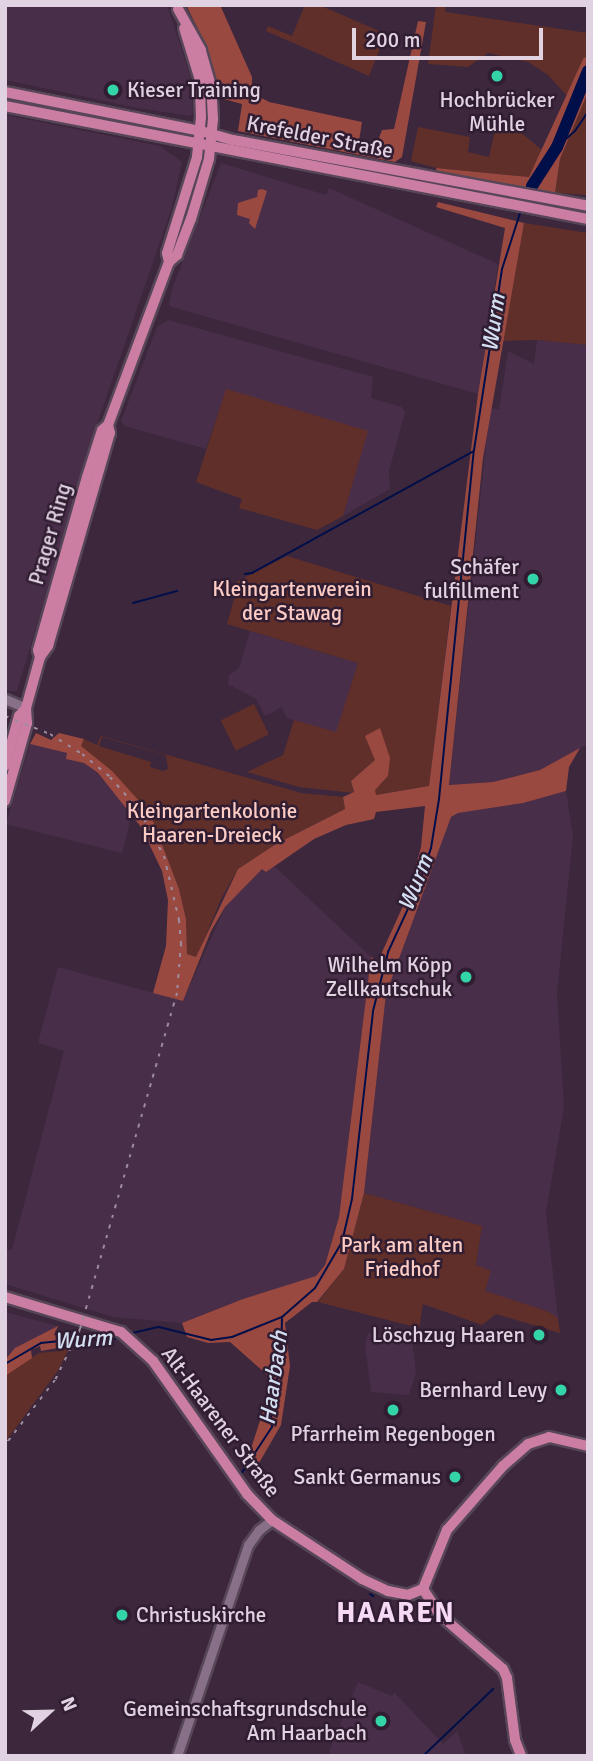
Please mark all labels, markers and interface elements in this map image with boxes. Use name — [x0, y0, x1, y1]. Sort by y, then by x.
scale bar — [355, 14, 546, 58]
text: 200 m — [365, 27, 420, 53]
marker: Hochbrücker Mühle — [489, 68, 505, 84]
place label: Kieser Training — [127, 77, 261, 103]
marker: Kieser Training — [105, 82, 121, 98]
place label: Hochbrücker Mühle — [440, 87, 554, 137]
street label: Krefelder Straße — [245, 110, 395, 164]
water label: Wurm — [476, 292, 512, 354]
street label: Prager Ring — [23, 480, 77, 588]
place label: Schäfer fulfillment — [424, 554, 519, 604]
marker: Schäfer fulfillment — [525, 571, 541, 587]
park label: Kleingartenverein der Stawag — [212, 576, 372, 626]
park label: Kleingartenkolonie Haaren-Dreieck — [127, 798, 297, 848]
water label: Wurm — [392, 851, 440, 915]
place label: Wilhelm Köpp Zellkautschuk — [326, 952, 452, 1002]
marker: Wilhelm Köpp Zellkautschuk — [458, 969, 474, 985]
park label: Park am alten Friedhof — [341, 1232, 463, 1282]
place label: Löschzug Haaren — [372, 1322, 525, 1348]
water label: Wurm — [53, 1324, 113, 1356]
marker: Löschzug Haaren — [531, 1327, 547, 1343]
water label: Haarbach — [254, 1329, 294, 1427]
street label: Alt-Haarener Straße — [156, 1342, 286, 1502]
place label: Bernhard Levy — [419, 1377, 547, 1403]
marker: Bernhard Levy — [553, 1382, 569, 1398]
marker: Pfarrheim Regenbogen — [385, 1402, 401, 1418]
place label: Pfarrheim Regenbogen — [290, 1421, 496, 1447]
place label: Sankt Germanus — [293, 1464, 441, 1490]
marker: Sankt Germanus — [447, 1469, 463, 1485]
district label: HAAREN — [337, 1596, 455, 1630]
place label: Christuskirche — [136, 1602, 266, 1628]
marker: Christuskirche — [114, 1607, 130, 1623]
north arrow — [14, 1677, 84, 1747]
text: N — [55, 1694, 82, 1715]
place label: Gemeinschaftsgrundschule Am Haarbach — [123, 1696, 367, 1746]
marker: Gemeinschaftsgrundschule Am Haarbach — [373, 1713, 389, 1729]

